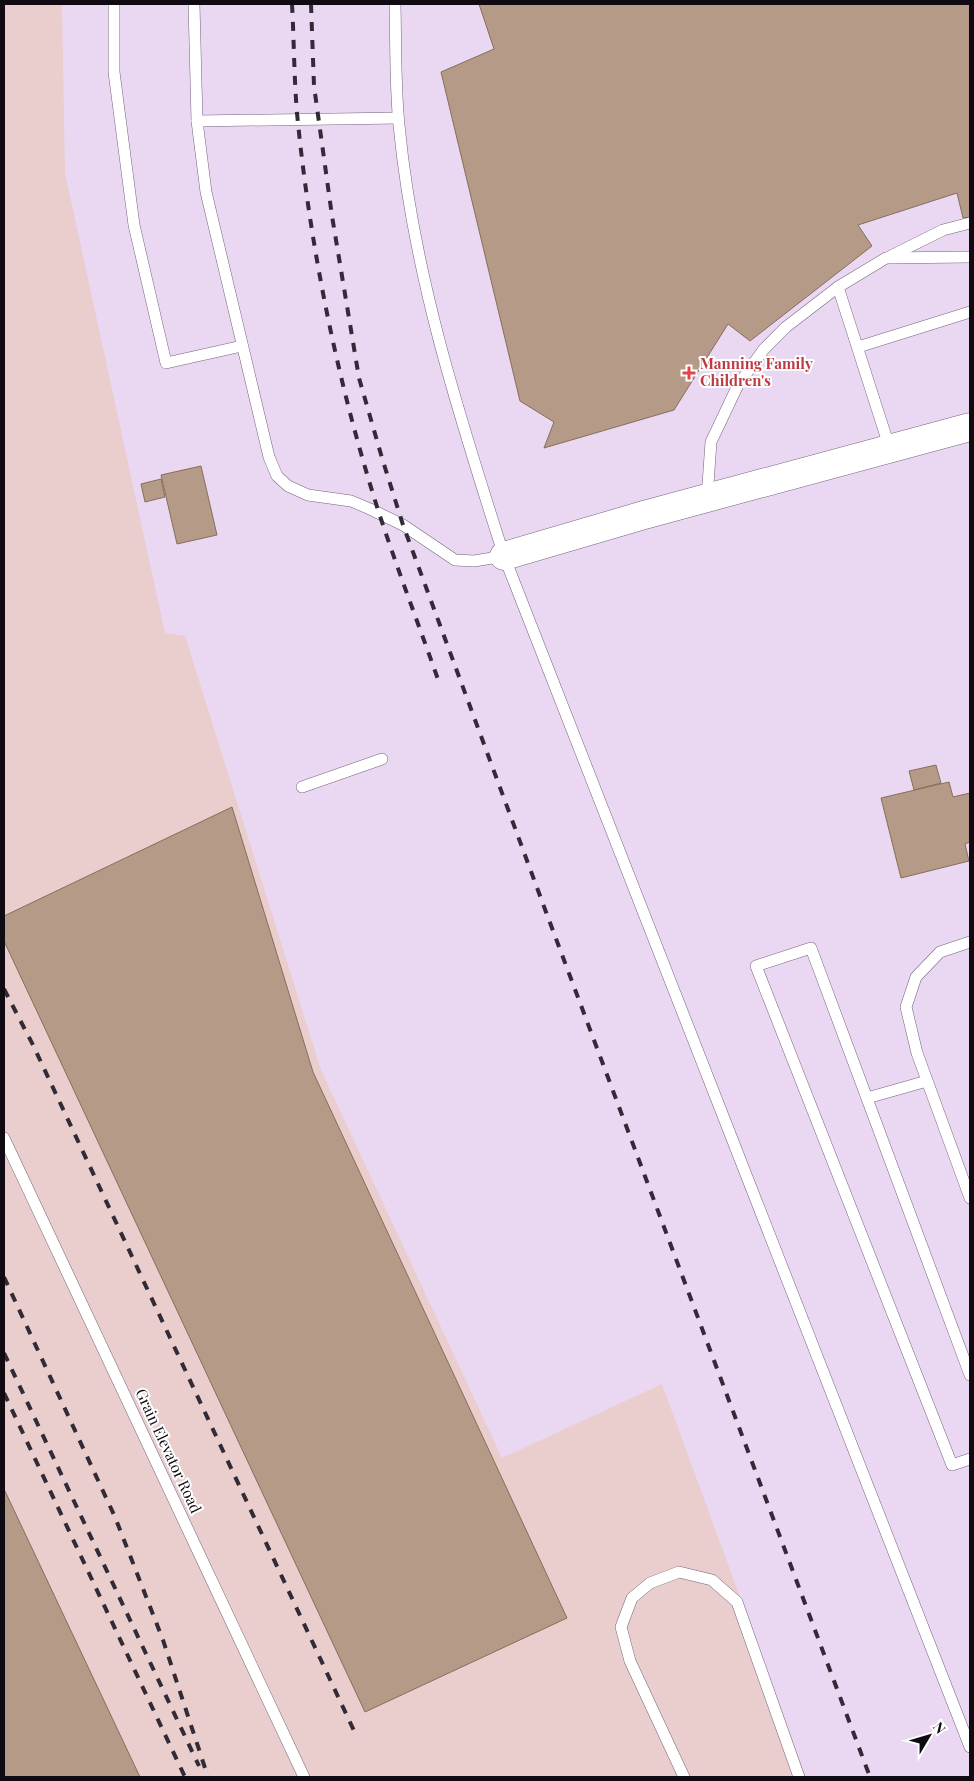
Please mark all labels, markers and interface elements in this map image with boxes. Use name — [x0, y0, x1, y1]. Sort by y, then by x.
place label: Manning Family Children's — [700, 353, 813, 390]
marker: Manning Family Children's — [682, 366, 696, 380]
street label: Grain Elevator Road — [131, 1385, 207, 1516]
north arrow — [904, 1711, 954, 1761]
text: N — [929, 1718, 950, 1738]

